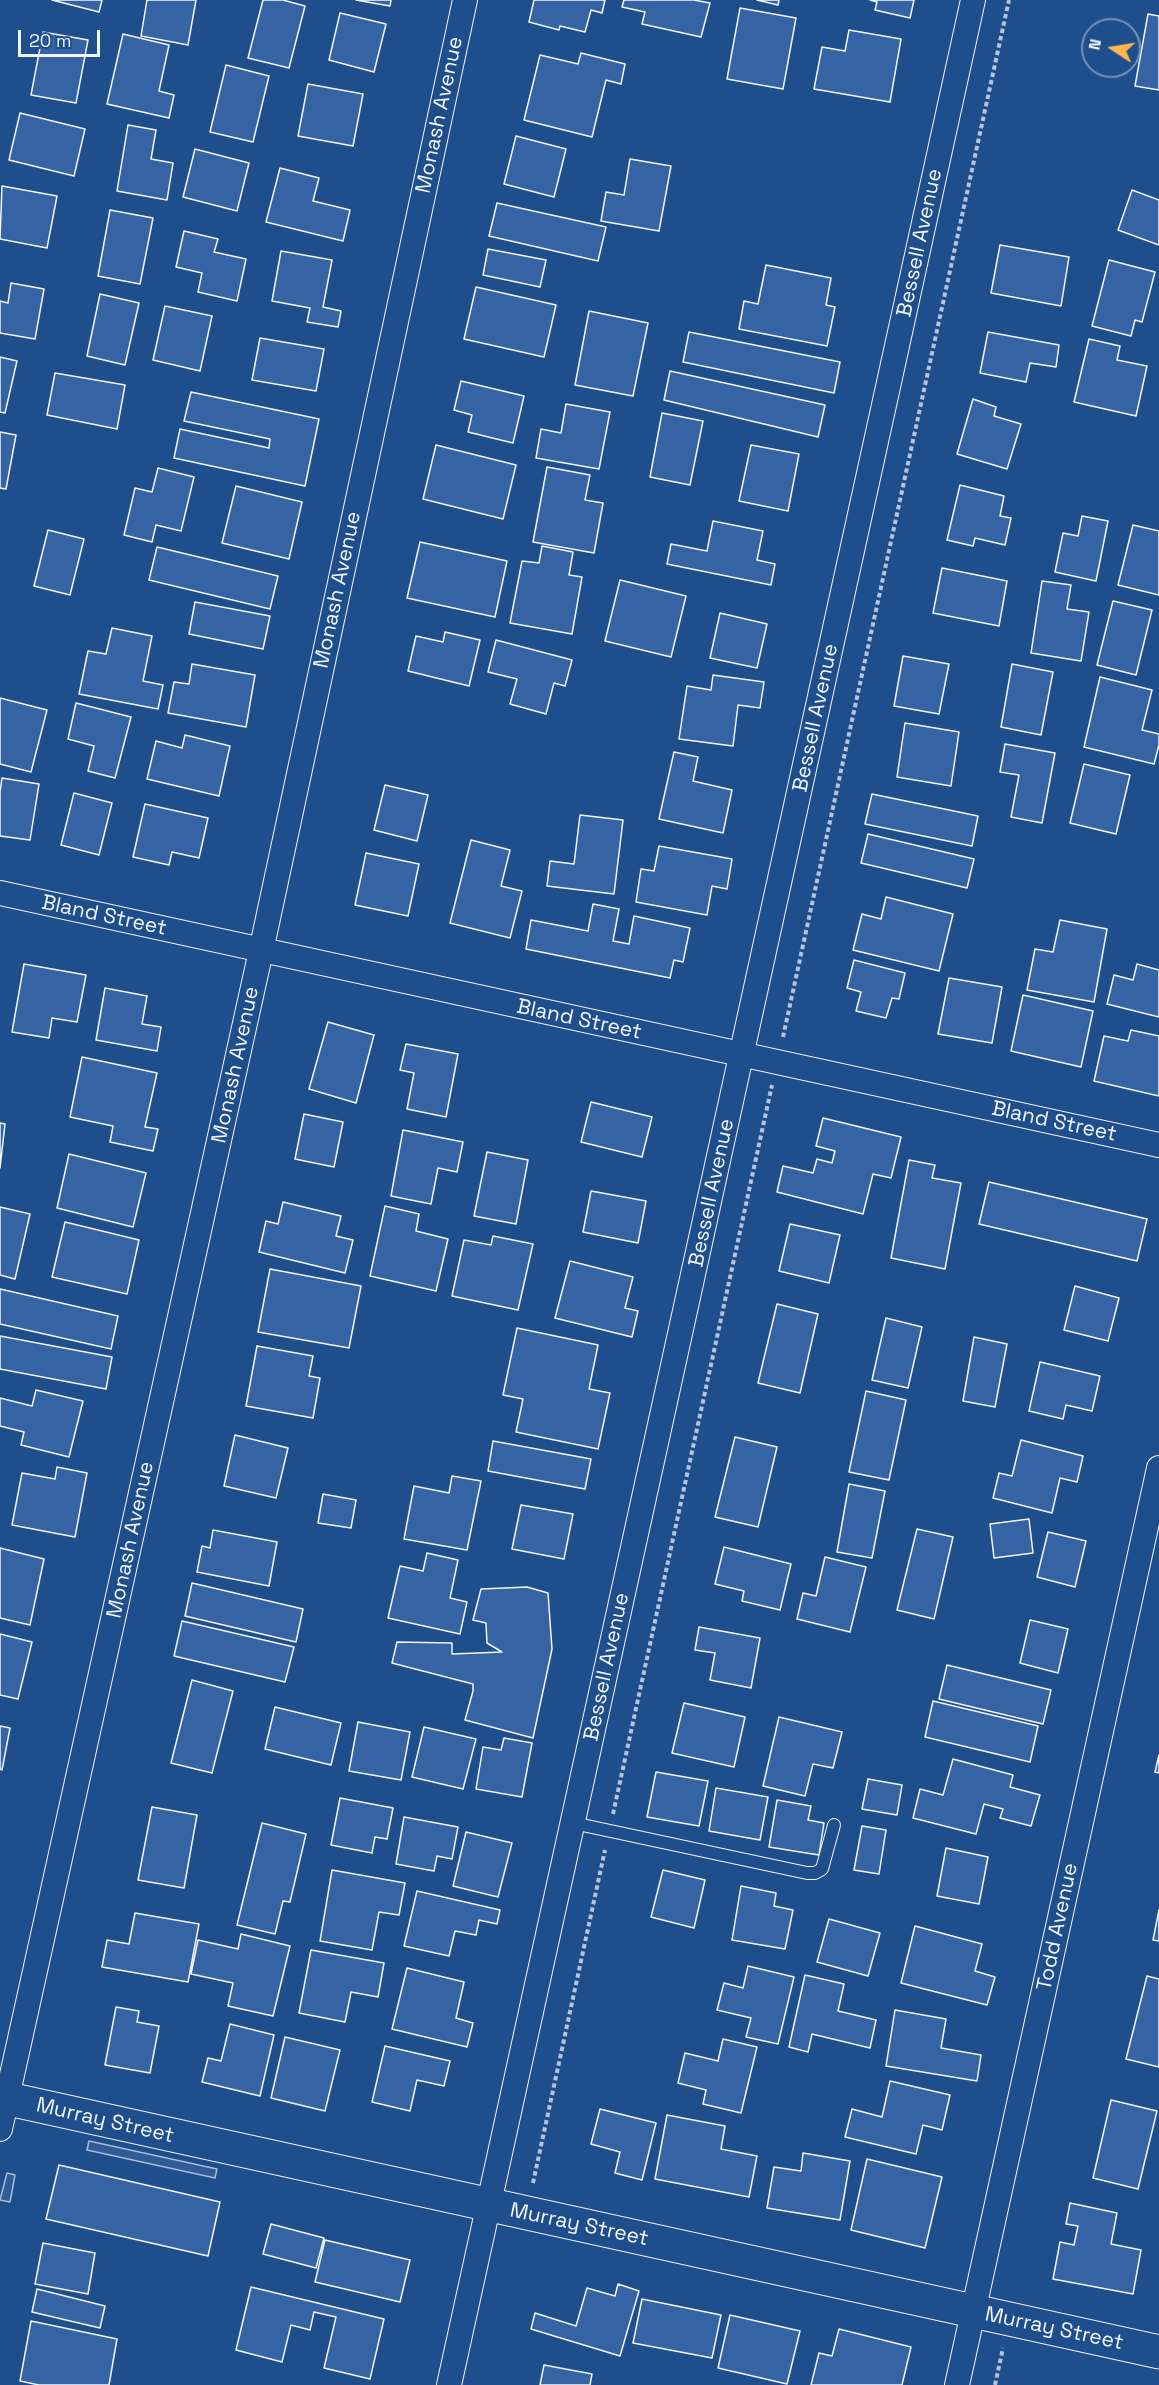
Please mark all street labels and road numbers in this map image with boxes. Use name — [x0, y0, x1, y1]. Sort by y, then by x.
street label: Monash Avenue — [411, 34, 469, 196]
street label: Bessell Avenue — [892, 167, 948, 319]
street label: Monash Avenue — [309, 509, 367, 671]
street label: Bessell Avenue — [788, 642, 844, 794]
street label: Bland Street — [39, 890, 169, 942]
street label: Monash Avenue — [207, 984, 265, 1146]
street label: Bland Street — [514, 994, 644, 1046]
street label: Bland Street — [989, 1096, 1119, 1148]
street label: Bessell Avenue — [684, 1117, 740, 1269]
street label: Monash Avenue — [102, 1459, 160, 1621]
street label: Bessell Avenue — [579, 1591, 635, 1743]
street label: Todd Avenue — [1032, 1861, 1084, 1993]
street label: Murray Street — [34, 2093, 176, 2149]
street label: Murray Street — [508, 2198, 650, 2252]
street label: Murray Street — [983, 2302, 1125, 2356]

